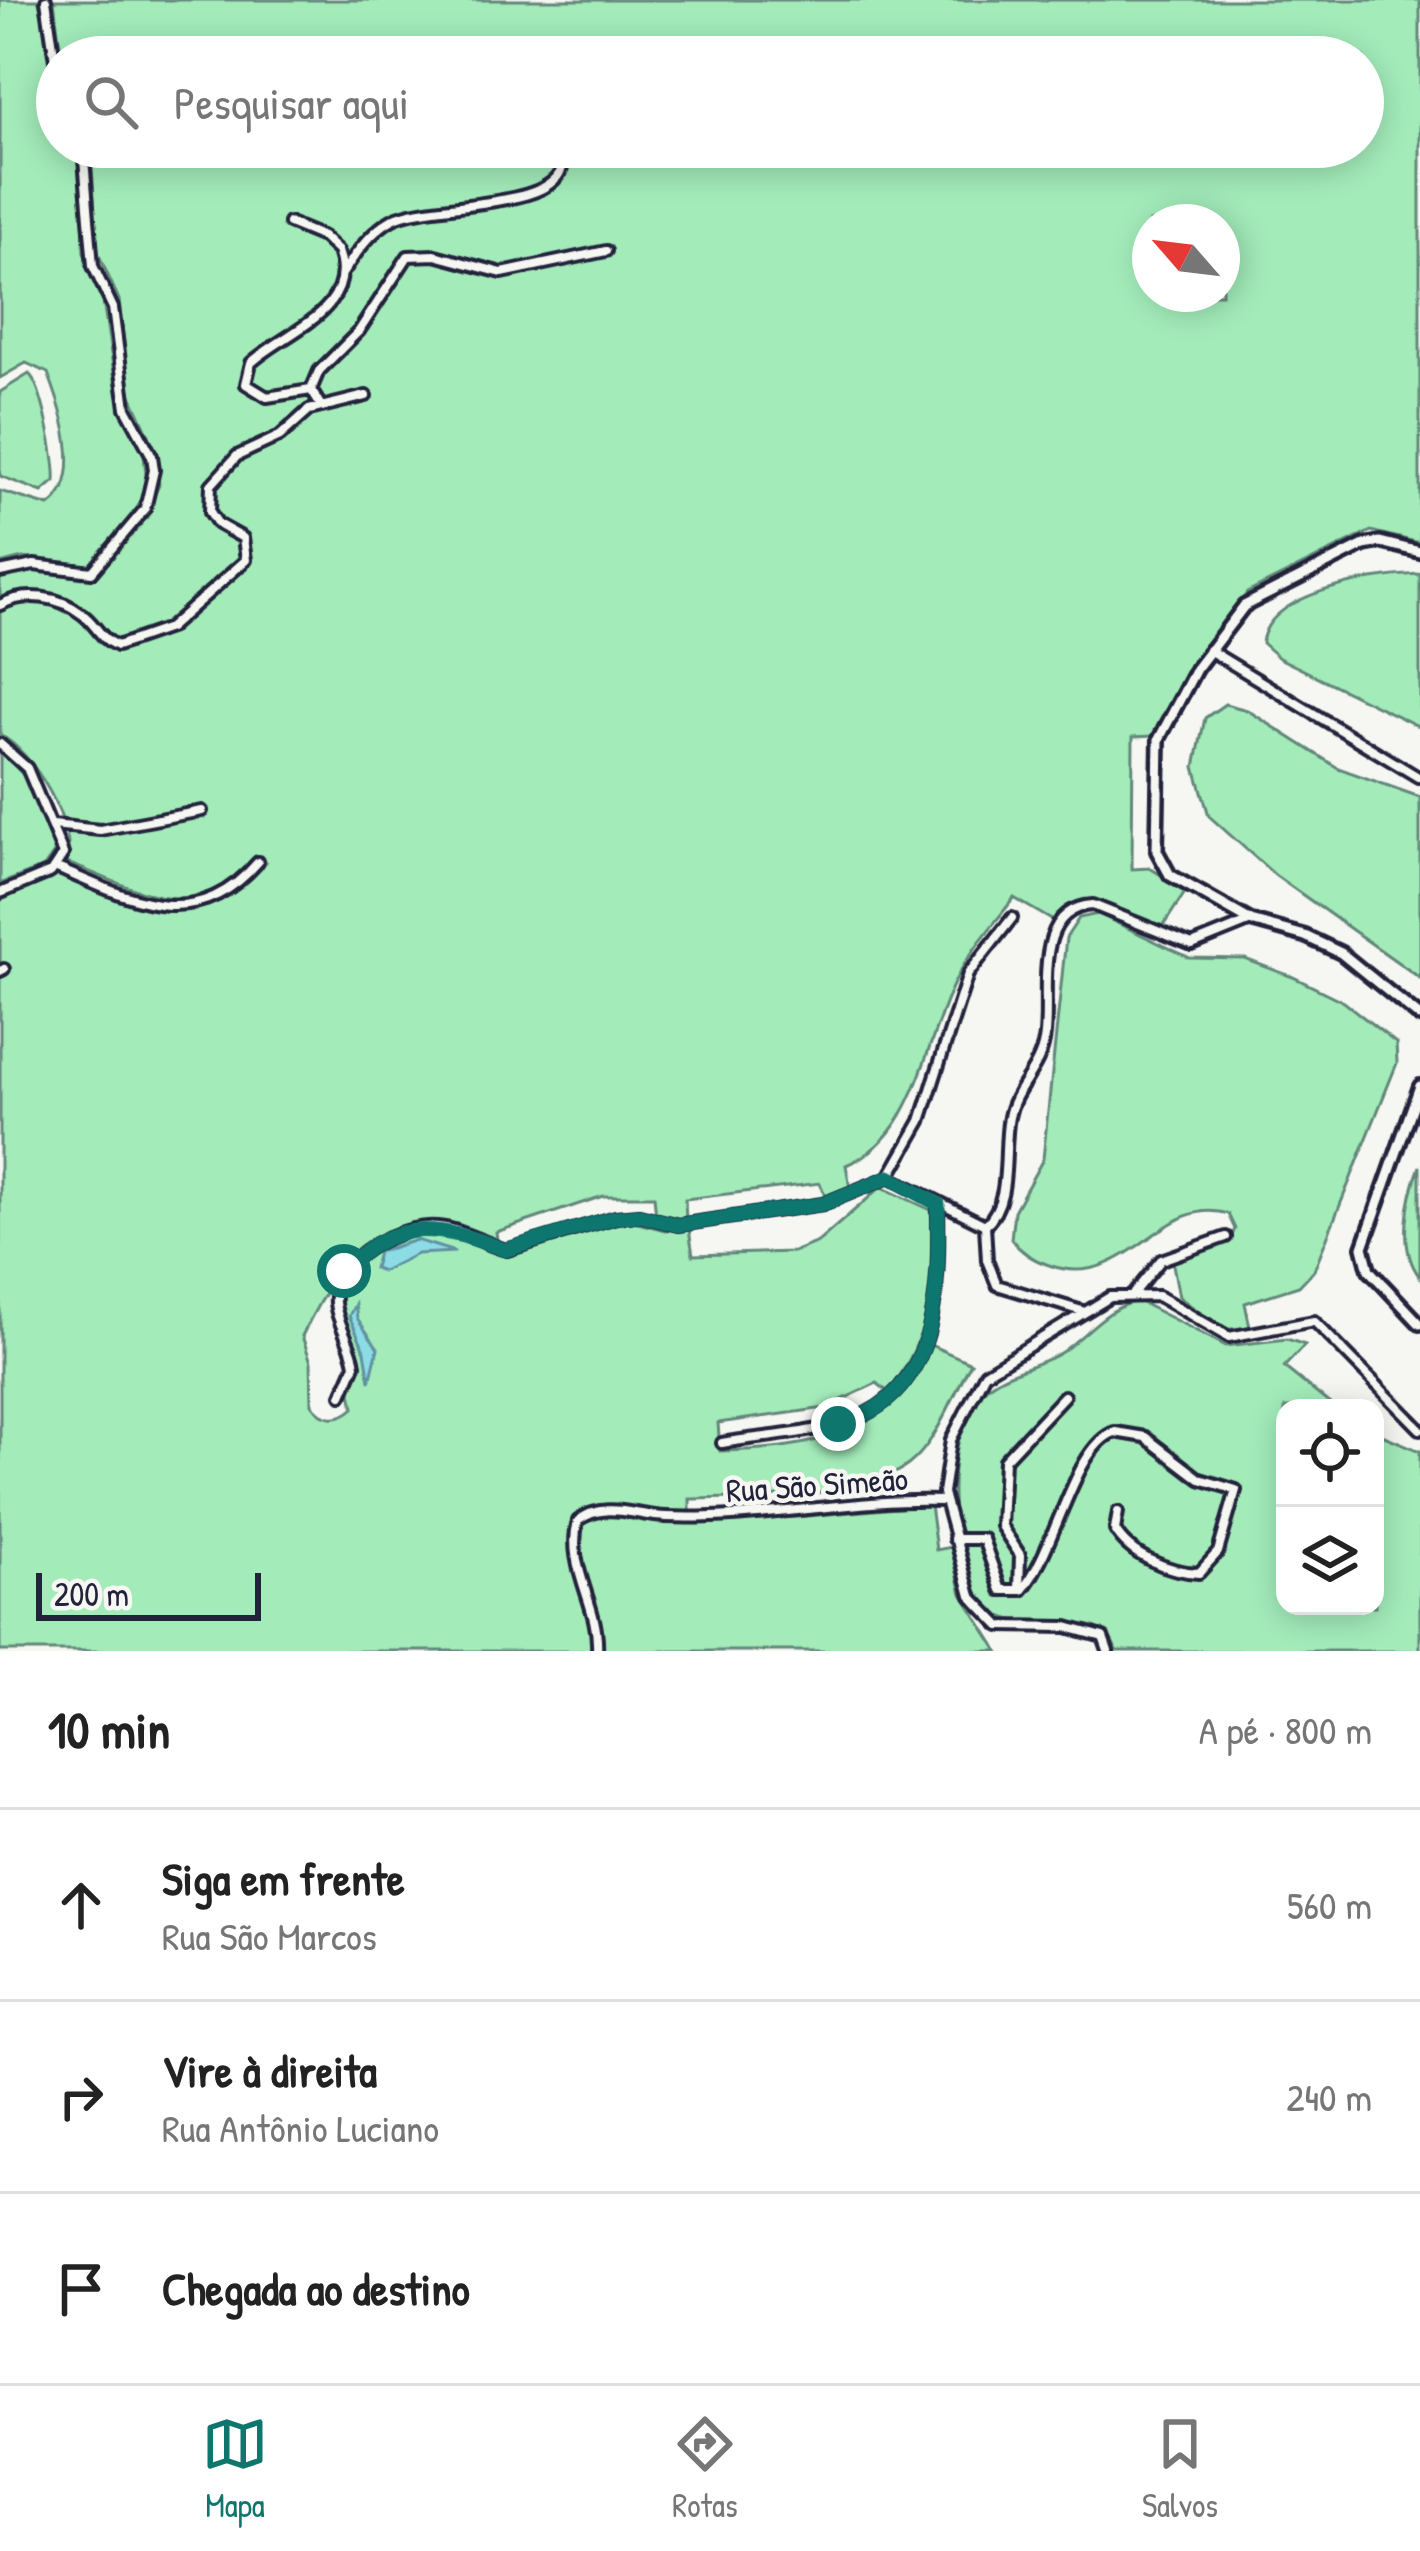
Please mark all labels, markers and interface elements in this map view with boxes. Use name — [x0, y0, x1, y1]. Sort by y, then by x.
search box — [36, 36, 1384, 168]
icon: search — [78, 69, 144, 135]
text: Pesquisar aqui — [174, 72, 409, 133]
north arrow — [1132, 204, 1240, 312]
route start — [317, 1244, 371, 1298]
route end — [811, 1397, 865, 1451]
map controls — [1276, 1399, 1384, 1615]
button: locate — [1276, 1399, 1384, 1507]
street label: Rua São Simeão — [725, 1456, 909, 1512]
button: layers — [1276, 1507, 1384, 1615]
scale bar — [36, 1567, 261, 1620]
text: 200 m — [54, 1572, 129, 1616]
text: 10 min — [48, 1695, 170, 1764]
text: A pé · 800 m — [1199, 1703, 1372, 1756]
text: Siga em frente — [162, 1848, 405, 1909]
icon: ahead — [48, 1872, 114, 1938]
text: 560 m — [1287, 1878, 1372, 1931]
text: Rua São Marcos — [162, 1909, 377, 1962]
text: Vire à direita — [162, 2040, 377, 2101]
icon: right — [48, 2064, 114, 2130]
text: 240 m — [1286, 2070, 1372, 2123]
text: Rua Antônio Luciano — [162, 2101, 439, 2154]
icon: arrive — [48, 2256, 114, 2322]
text: Chegada ao destino — [162, 2258, 470, 2319]
tab: Mapa — [202, 2411, 268, 2527]
tab: Rotas — [672, 2411, 738, 2527]
tab: Salvos — [1142, 2411, 1218, 2527]

